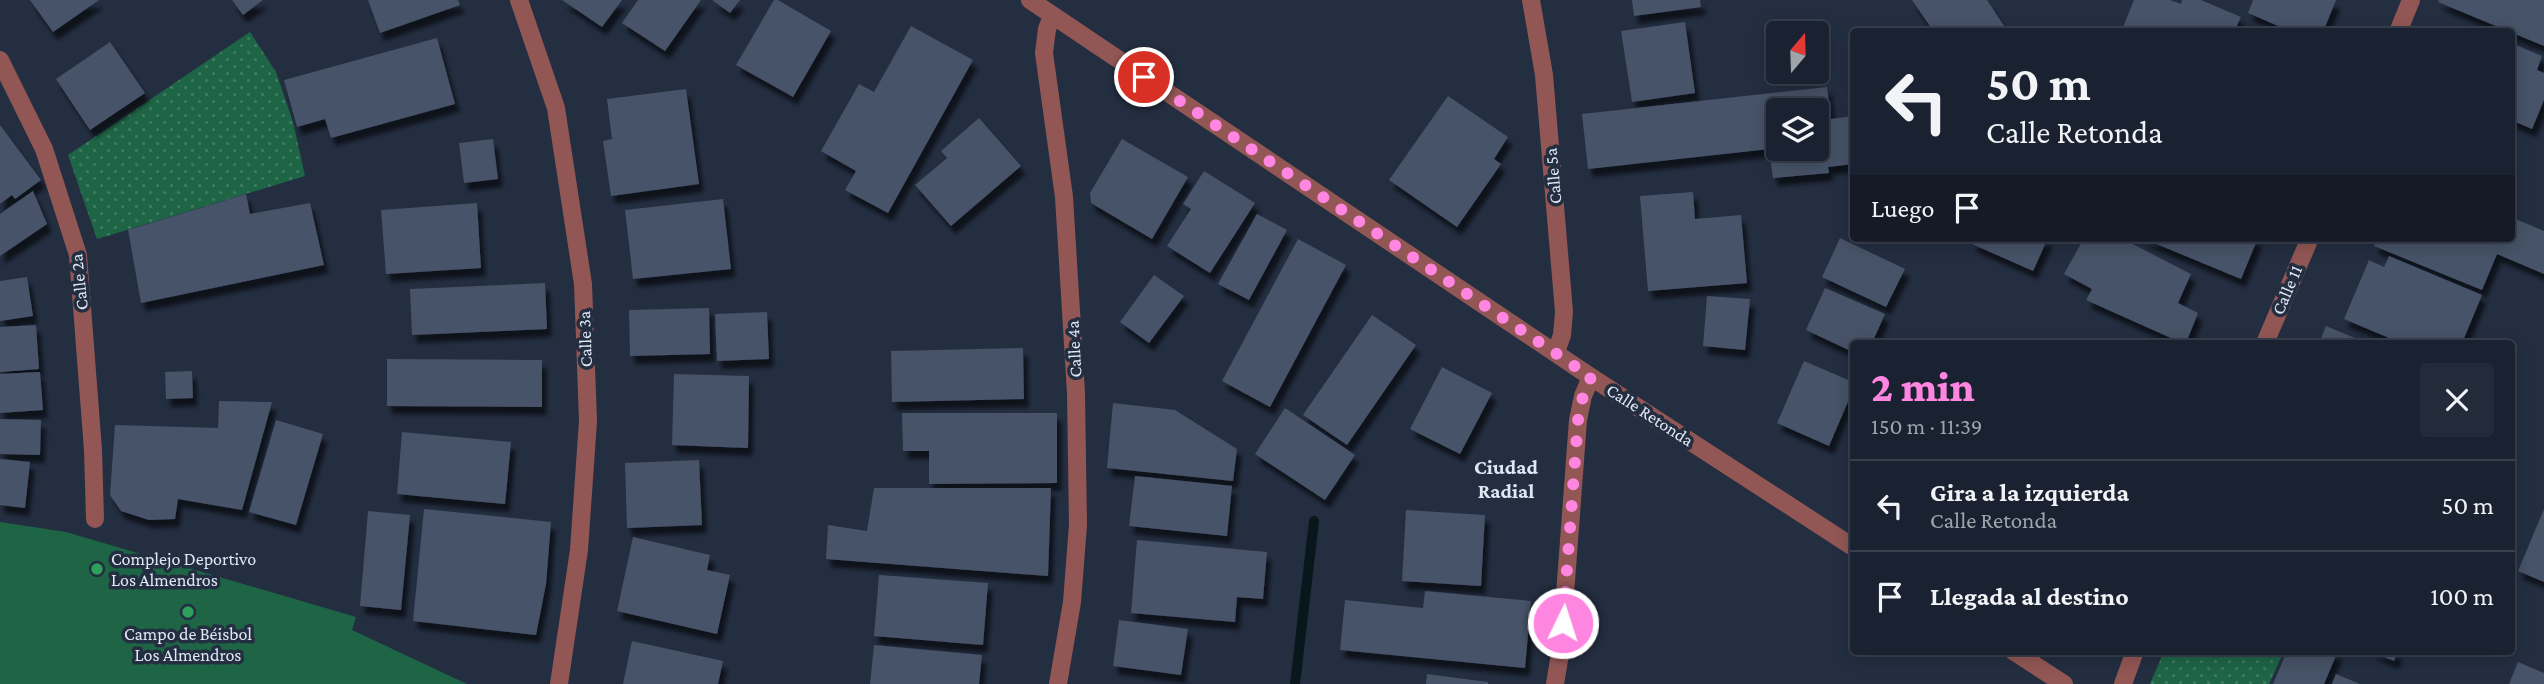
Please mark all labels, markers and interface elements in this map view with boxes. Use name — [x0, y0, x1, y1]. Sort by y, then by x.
north arrow — [1766, 21, 1829, 84]
map controls — [1766, 21, 1829, 161]
pin — [1114, 47, 1174, 107]
icon: left — [1871, 56, 1962, 147]
text: 50 m — [1986, 56, 2091, 111]
icon: arrive — [1125, 58, 1163, 96]
button: layers — [1766, 98, 1829, 161]
text: Calle Retonda — [1986, 114, 2163, 150]
street label: Calle 5a — [1541, 147, 1565, 205]
icon: arrive — [1948, 189, 1986, 227]
text: Luego — [1871, 194, 1934, 223]
street label: Calle 2a — [66, 253, 92, 311]
street label: Calle 11 — [2268, 262, 2306, 318]
street label: Calle 3a — [574, 310, 596, 368]
street label: Calle 4a — [1063, 320, 1085, 378]
text: 2 min — [1871, 363, 1975, 410]
button: close — [2420, 363, 2494, 437]
street label: Calle Retonda — [1603, 380, 1697, 450]
text: 150 m · 11:39 — [1871, 413, 1982, 439]
district label: Ciudad Radial — [1474, 455, 1538, 503]
text: Gira a la izquierda — [1930, 478, 2129, 507]
icon: left — [1871, 487, 1909, 525]
text: 50 m — [2441, 491, 2494, 520]
text: Calle Retonda — [1930, 507, 2057, 533]
place label: Complejo Deportivo Los Almendros — [111, 549, 256, 590]
marker: Complejo Deportivo Los Almendros — [89, 561, 105, 577]
icon: arrive — [1871, 578, 1909, 616]
text: Llegada al destino — [1930, 582, 2129, 611]
text: 100 m — [2430, 582, 2494, 611]
position arrow — [1526, 586, 1600, 660]
marker: Campo de Béisbol Los Almendros — [180, 604, 196, 620]
place label: Campo de Béisbol Los Almendros — [124, 624, 252, 665]

